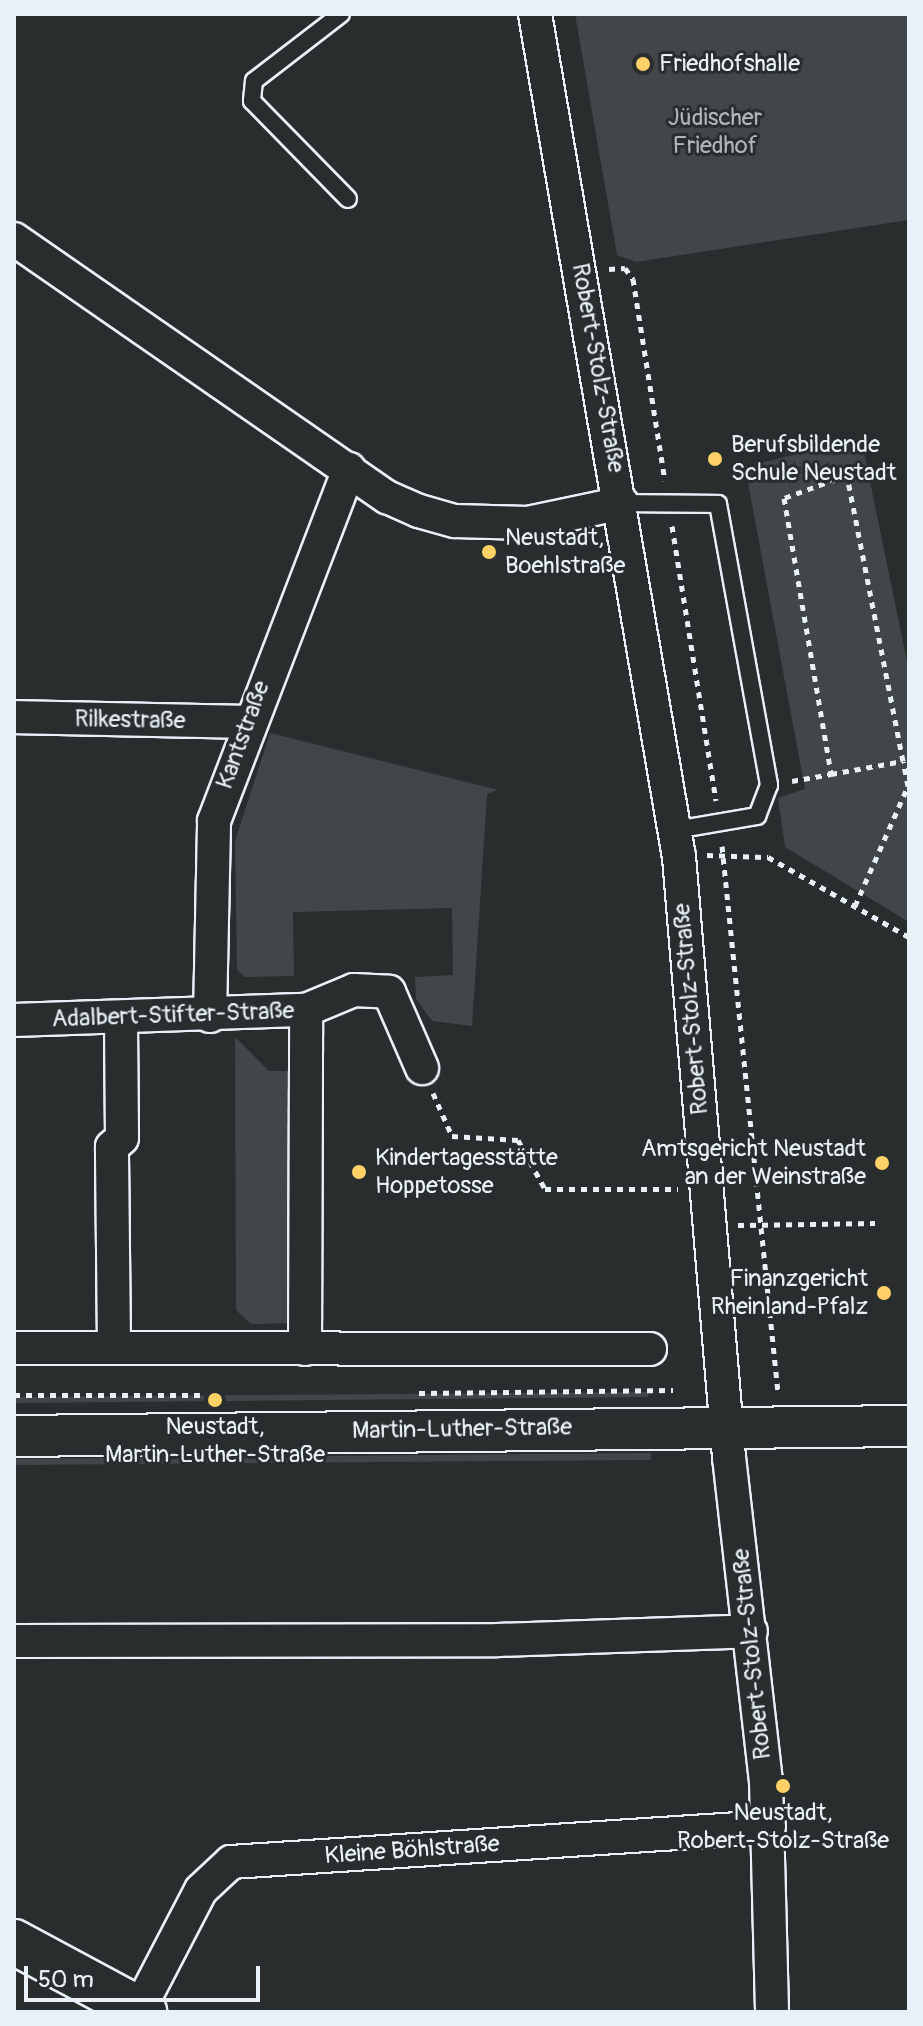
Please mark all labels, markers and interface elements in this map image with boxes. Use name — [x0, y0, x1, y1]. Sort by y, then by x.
place label: Friedhofshalle — [659, 50, 800, 78]
marker: Friedhofshalle — [634, 55, 652, 73]
park label: Jüdischer Friedhof — [668, 104, 762, 160]
street label: Robert-Stolz-Straße — [565, 261, 631, 475]
place label: Berufsbildende Schule Neustadt — [731, 431, 896, 487]
marker: Berufsbildende Schule Neustadt — [706, 450, 724, 468]
place label: Neustadt, Boehlstraße — [505, 524, 625, 580]
marker: Neustadt, Boehlstraße — [480, 543, 498, 561]
street label: Kantstraße — [210, 677, 276, 793]
street label: Rilkestraße — [74, 705, 186, 735]
street label: Robert-Stolz-Straße — [667, 902, 715, 1116]
street label: Adalbert-Stifter-Straße — [51, 996, 295, 1034]
place label: Amtsgericht Neustadt an der Weinstraße — [641, 1135, 866, 1191]
place label: Kindertagesstätte Hoppetosse — [375, 1144, 558, 1200]
marker: Amtsgericht Neustadt an der Weinstraße — [873, 1154, 891, 1172]
marker: Kindertagesstätte Hoppetosse — [350, 1163, 368, 1181]
place label: Finanzgericht Rheinland-Pfalz — [711, 1265, 868, 1321]
marker: Finanzgericht Rheinland-Pfalz — [875, 1284, 893, 1302]
marker: Neustadt, Martin-Luther-Straße — [206, 1391, 224, 1409]
place label: Neustadt, Martin-Luther-Straße — [105, 1413, 325, 1469]
street label: Martin-Luther-Straße — [352, 1413, 572, 1445]
street label: Robert-Stolz-Straße — [727, 1547, 777, 1761]
marker: Neustadt, Robert-Stolz-Straße — [774, 1777, 792, 1795]
place label: Neustadt, Robert-Stolz-Straße — [677, 1799, 889, 1855]
street label: Kleine Böhlstraße — [324, 1830, 500, 1870]
scale bar — [28, 1950, 264, 2000]
text: 50 m — [38, 1965, 94, 1994]

